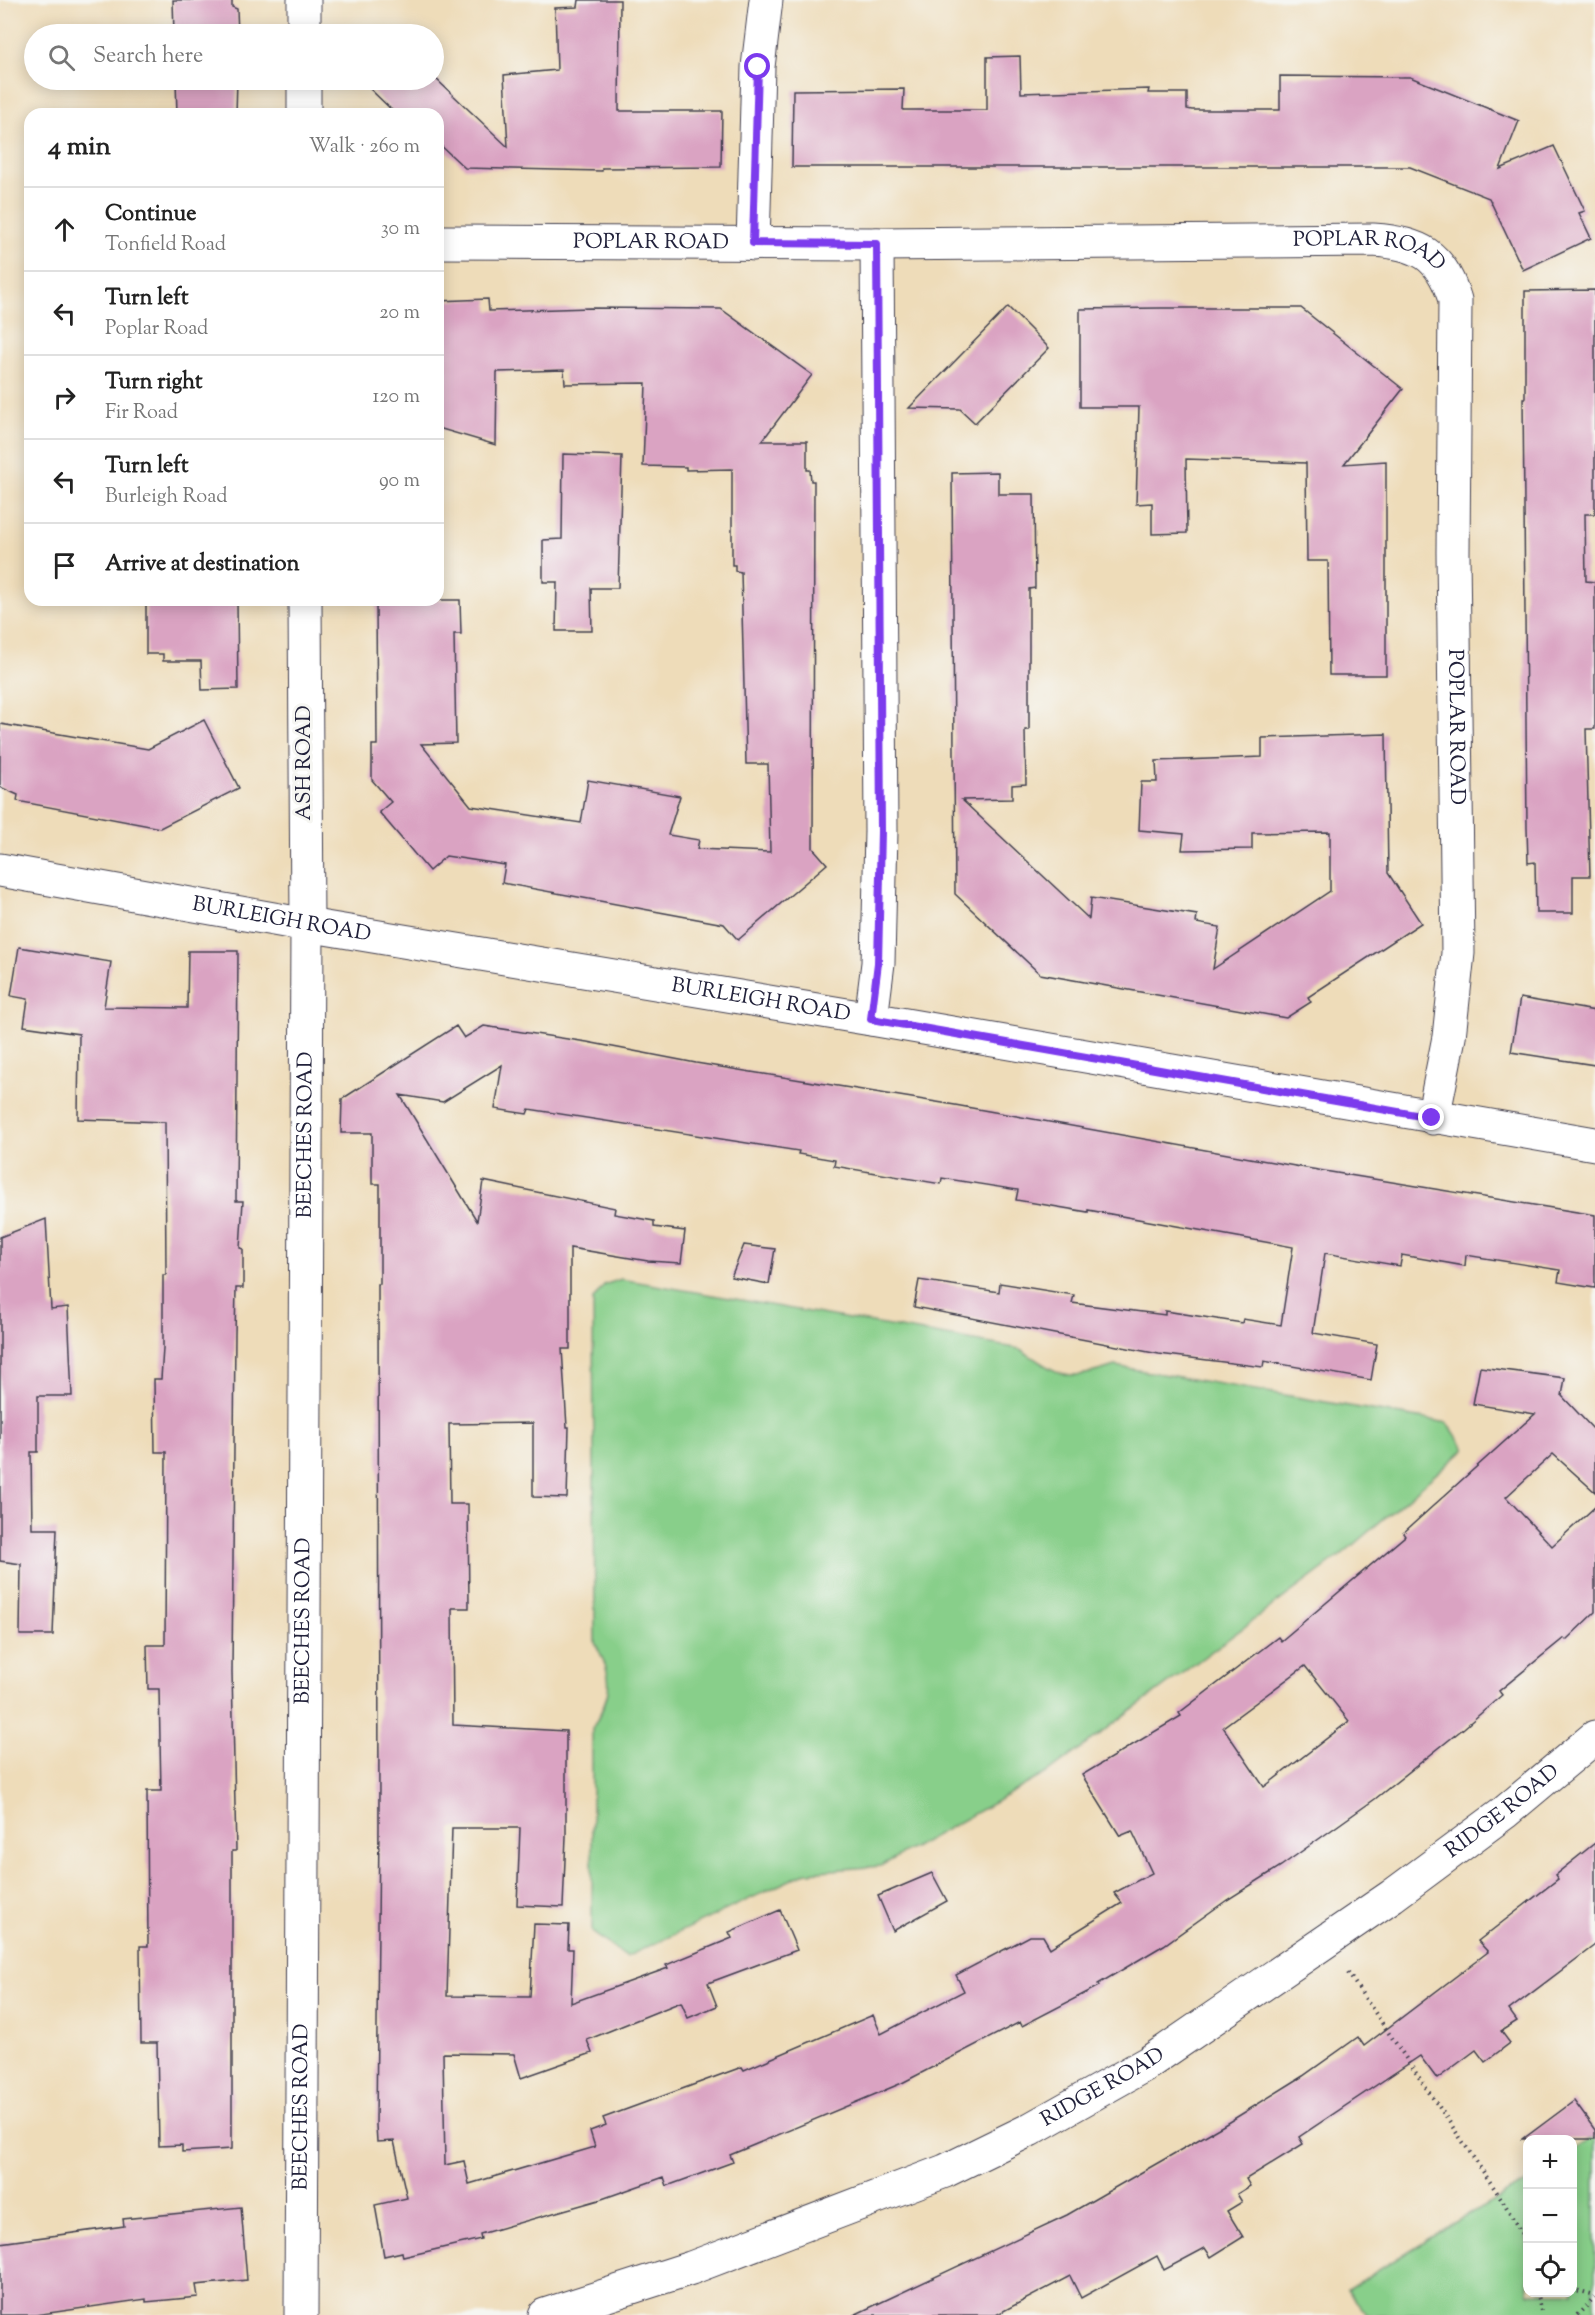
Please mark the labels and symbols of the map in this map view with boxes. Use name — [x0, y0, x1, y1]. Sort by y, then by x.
route start — [744, 53, 770, 79]
street label: POPLAR ROAD — [1293, 225, 1452, 278]
street label: POPLAR ROAD — [573, 228, 729, 258]
street label: POPLAR ROAD — [1439, 649, 1471, 805]
street label: ASH ROAD — [290, 705, 320, 821]
street label: BURLEIGH ROAD — [190, 890, 373, 950]
street label: BURLEIGH ROAD — [669, 971, 853, 1030]
street label: BEECHES ROAD — [291, 1051, 321, 1219]
route end — [1418, 1104, 1444, 1130]
street label: BEECHES ROAD — [289, 1537, 319, 1705]
street label: RIDGE ROAD — [1439, 1757, 1566, 1866]
street label: BEECHES ROAD — [287, 2023, 317, 2191]
street label: RIDGE ROAD — [1036, 2041, 1171, 2135]

